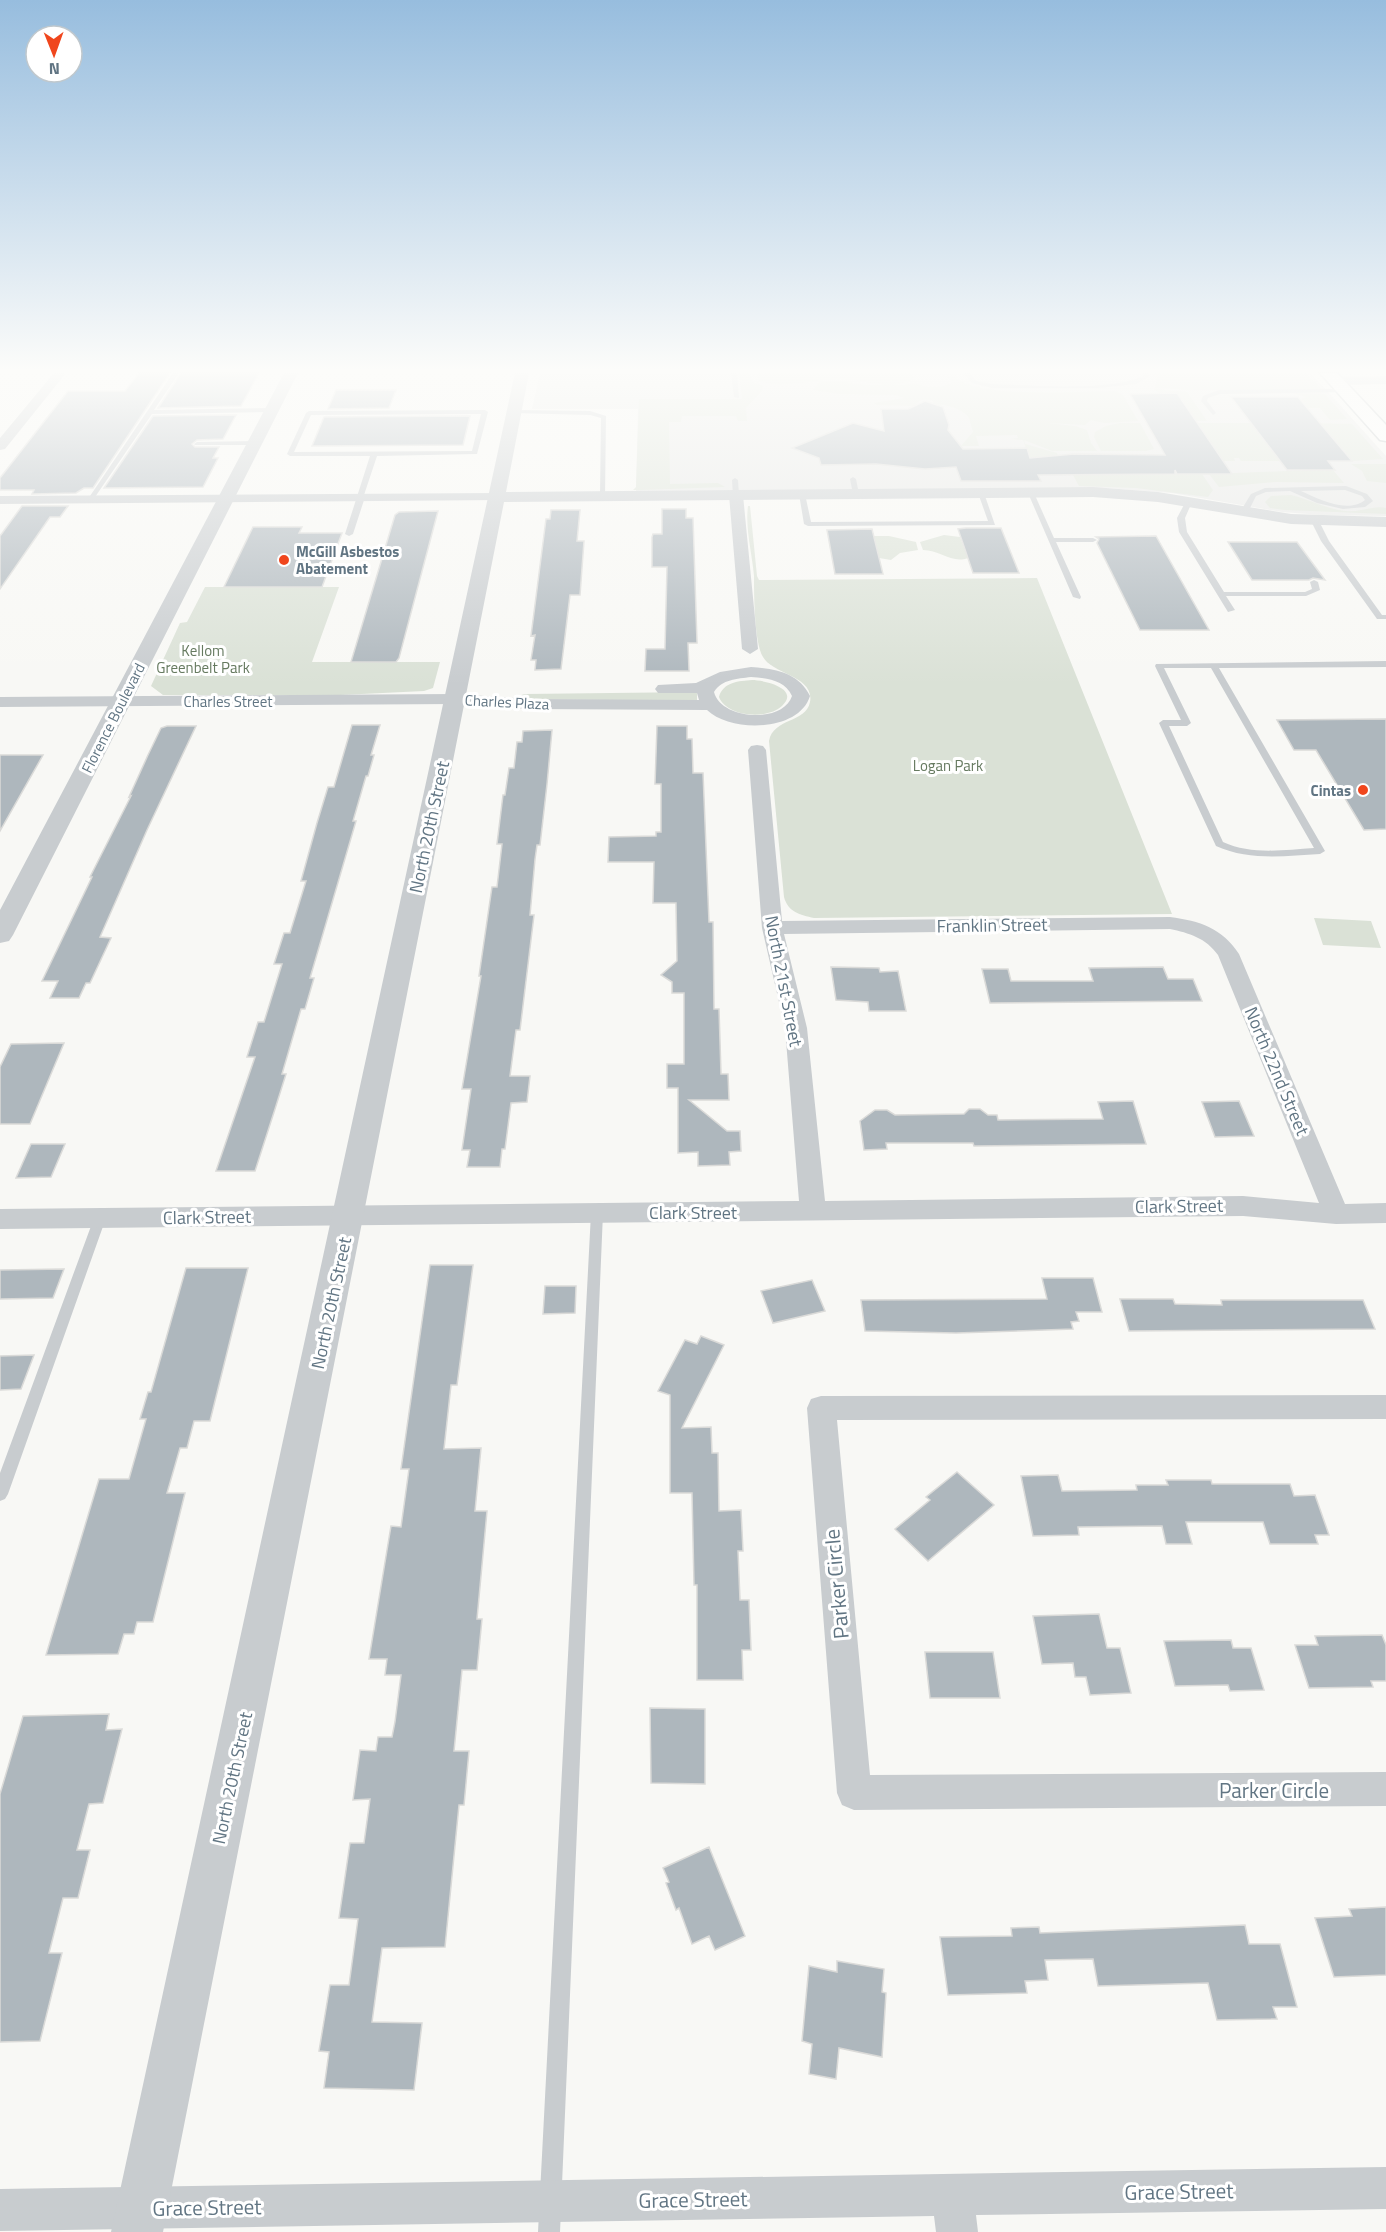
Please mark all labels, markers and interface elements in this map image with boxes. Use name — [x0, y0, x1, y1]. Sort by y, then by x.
north arrow — [24, 24, 84, 84]
text: N — [49, 57, 60, 81]
place label: McGill Asbestos Abatement — [296, 540, 399, 580]
marker: McGill Asbestos Abatement — [277, 553, 291, 567]
park label: Kellom Greenbelt Park — [156, 639, 250, 679]
street label: Florence Boulevard — [75, 659, 151, 777]
street label: Charles Plaza — [464, 688, 550, 716]
street label: Charles Street — [184, 690, 273, 713]
park label: Logan Park — [913, 754, 983, 777]
street label: North 20th Street — [402, 758, 456, 895]
place label: Cintas — [1310, 779, 1351, 802]
marker: Cintas — [1356, 783, 1370, 797]
street label: Franklin Street — [936, 911, 1048, 939]
street label: North 21st Street — [758, 913, 810, 1050]
street label: North 22nd Street — [1238, 1002, 1317, 1140]
street label: Clark Street — [1135, 1192, 1224, 1220]
street label: Clark Street — [649, 1199, 738, 1226]
street label: Clark Street — [163, 1203, 252, 1231]
street label: North 20th Street — [304, 1234, 358, 1371]
street label: Parker Circle — [815, 1528, 857, 1640]
street label: North 20th Street — [205, 1709, 259, 1846]
street label: Parker Circle — [1219, 1774, 1329, 1806]
street label: Grace Street — [1124, 2174, 1234, 2208]
street label: Grace Street — [638, 2182, 748, 2216]
street label: Grace Street — [152, 2190, 262, 2224]

